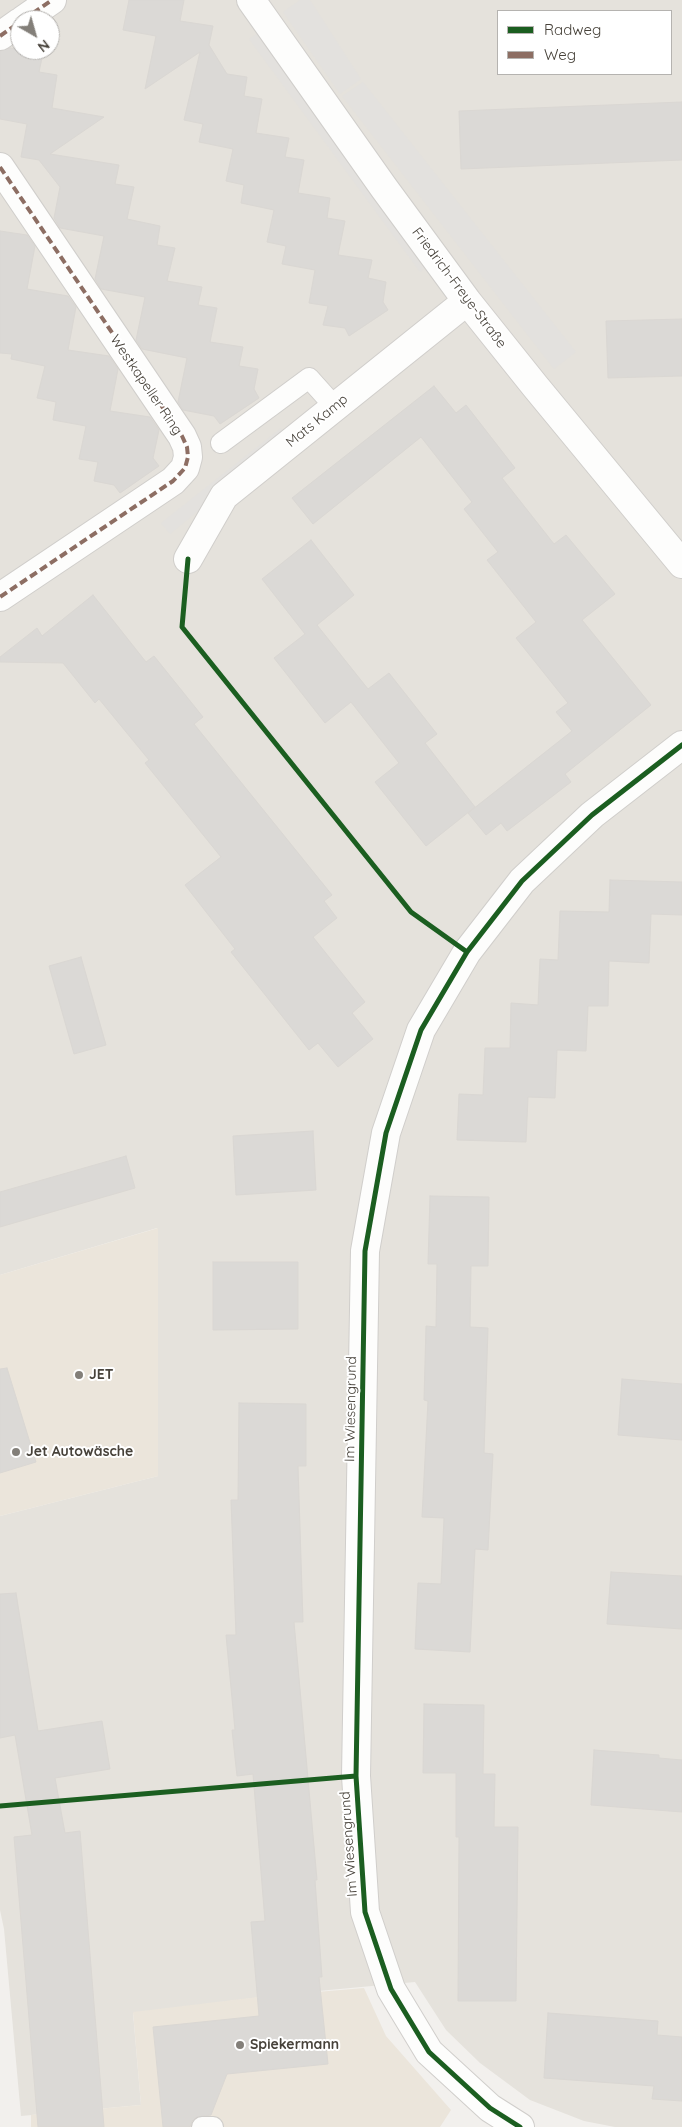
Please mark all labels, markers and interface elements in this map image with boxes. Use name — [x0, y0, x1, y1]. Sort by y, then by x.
north arrow — [10, 10, 60, 60]
legend — [497, 10, 672, 75]
text: Radweg — [544, 20, 601, 39]
text: N — [34, 36, 53, 56]
text: Weg — [544, 45, 576, 64]
street label: Friedrich-Freye-Straße — [408, 225, 510, 351]
street label: Westkapeller Ring — [106, 332, 186, 438]
street label: Mats Kamp — [283, 391, 351, 451]
street label: Im Wiesengrund — [342, 1356, 360, 1462]
place label: JET — [89, 1367, 113, 1383]
marker: JET — [73, 1369, 85, 1381]
place label: Jet Autowäsche — [26, 1444, 133, 1460]
marker: Jet Autowäsche — [10, 1446, 22, 1458]
street label: Im Wiesengrund — [337, 1791, 361, 1897]
place label: Spiekermann — [250, 2037, 339, 2053]
marker: Spiekermann — [234, 2039, 246, 2051]

